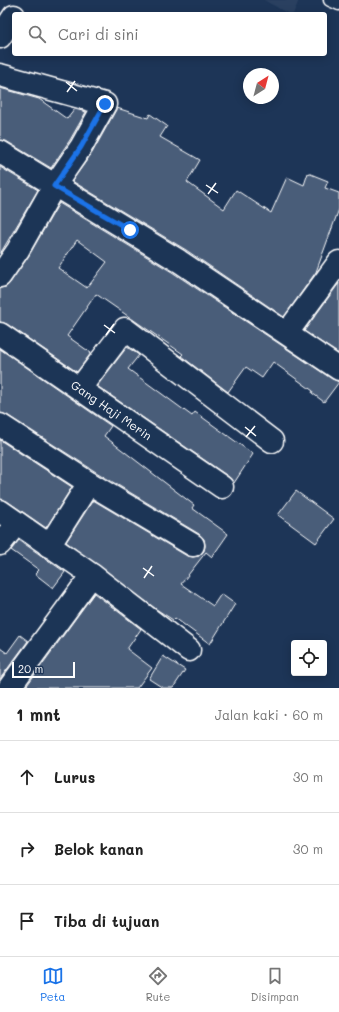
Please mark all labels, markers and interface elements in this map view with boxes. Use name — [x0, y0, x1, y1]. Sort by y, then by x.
search box — [12, 12, 327, 56]
icon: search — [26, 23, 48, 45]
text: Cari di sini — [58, 24, 139, 44]
north arrow — [243, 68, 279, 104]
route end — [96, 95, 114, 113]
route start — [121, 221, 139, 239]
street label: Gang Haji Merin — [68, 376, 155, 443]
map controls — [291, 640, 327, 676]
button: locate — [291, 640, 327, 676]
scale bar — [12, 660, 75, 679]
text: 20 m — [18, 661, 43, 676]
text: 1 mnt — [16, 703, 60, 725]
text: Jalan kaki · 60 m — [215, 706, 323, 723]
icon: ahead — [16, 766, 38, 788]
text: Lurus — [54, 767, 95, 787]
text: 30 m — [293, 768, 323, 785]
icon: right — [16, 838, 38, 860]
text: Belok kanan — [54, 839, 143, 859]
text: 30 m — [293, 840, 323, 857]
icon: arrive — [16, 910, 38, 932]
text: Tiba di tujuan — [54, 911, 159, 931]
tab: Peta — [40, 965, 65, 1004]
tab: Rute — [146, 965, 170, 1004]
tab: Disimpan — [251, 965, 299, 1004]

